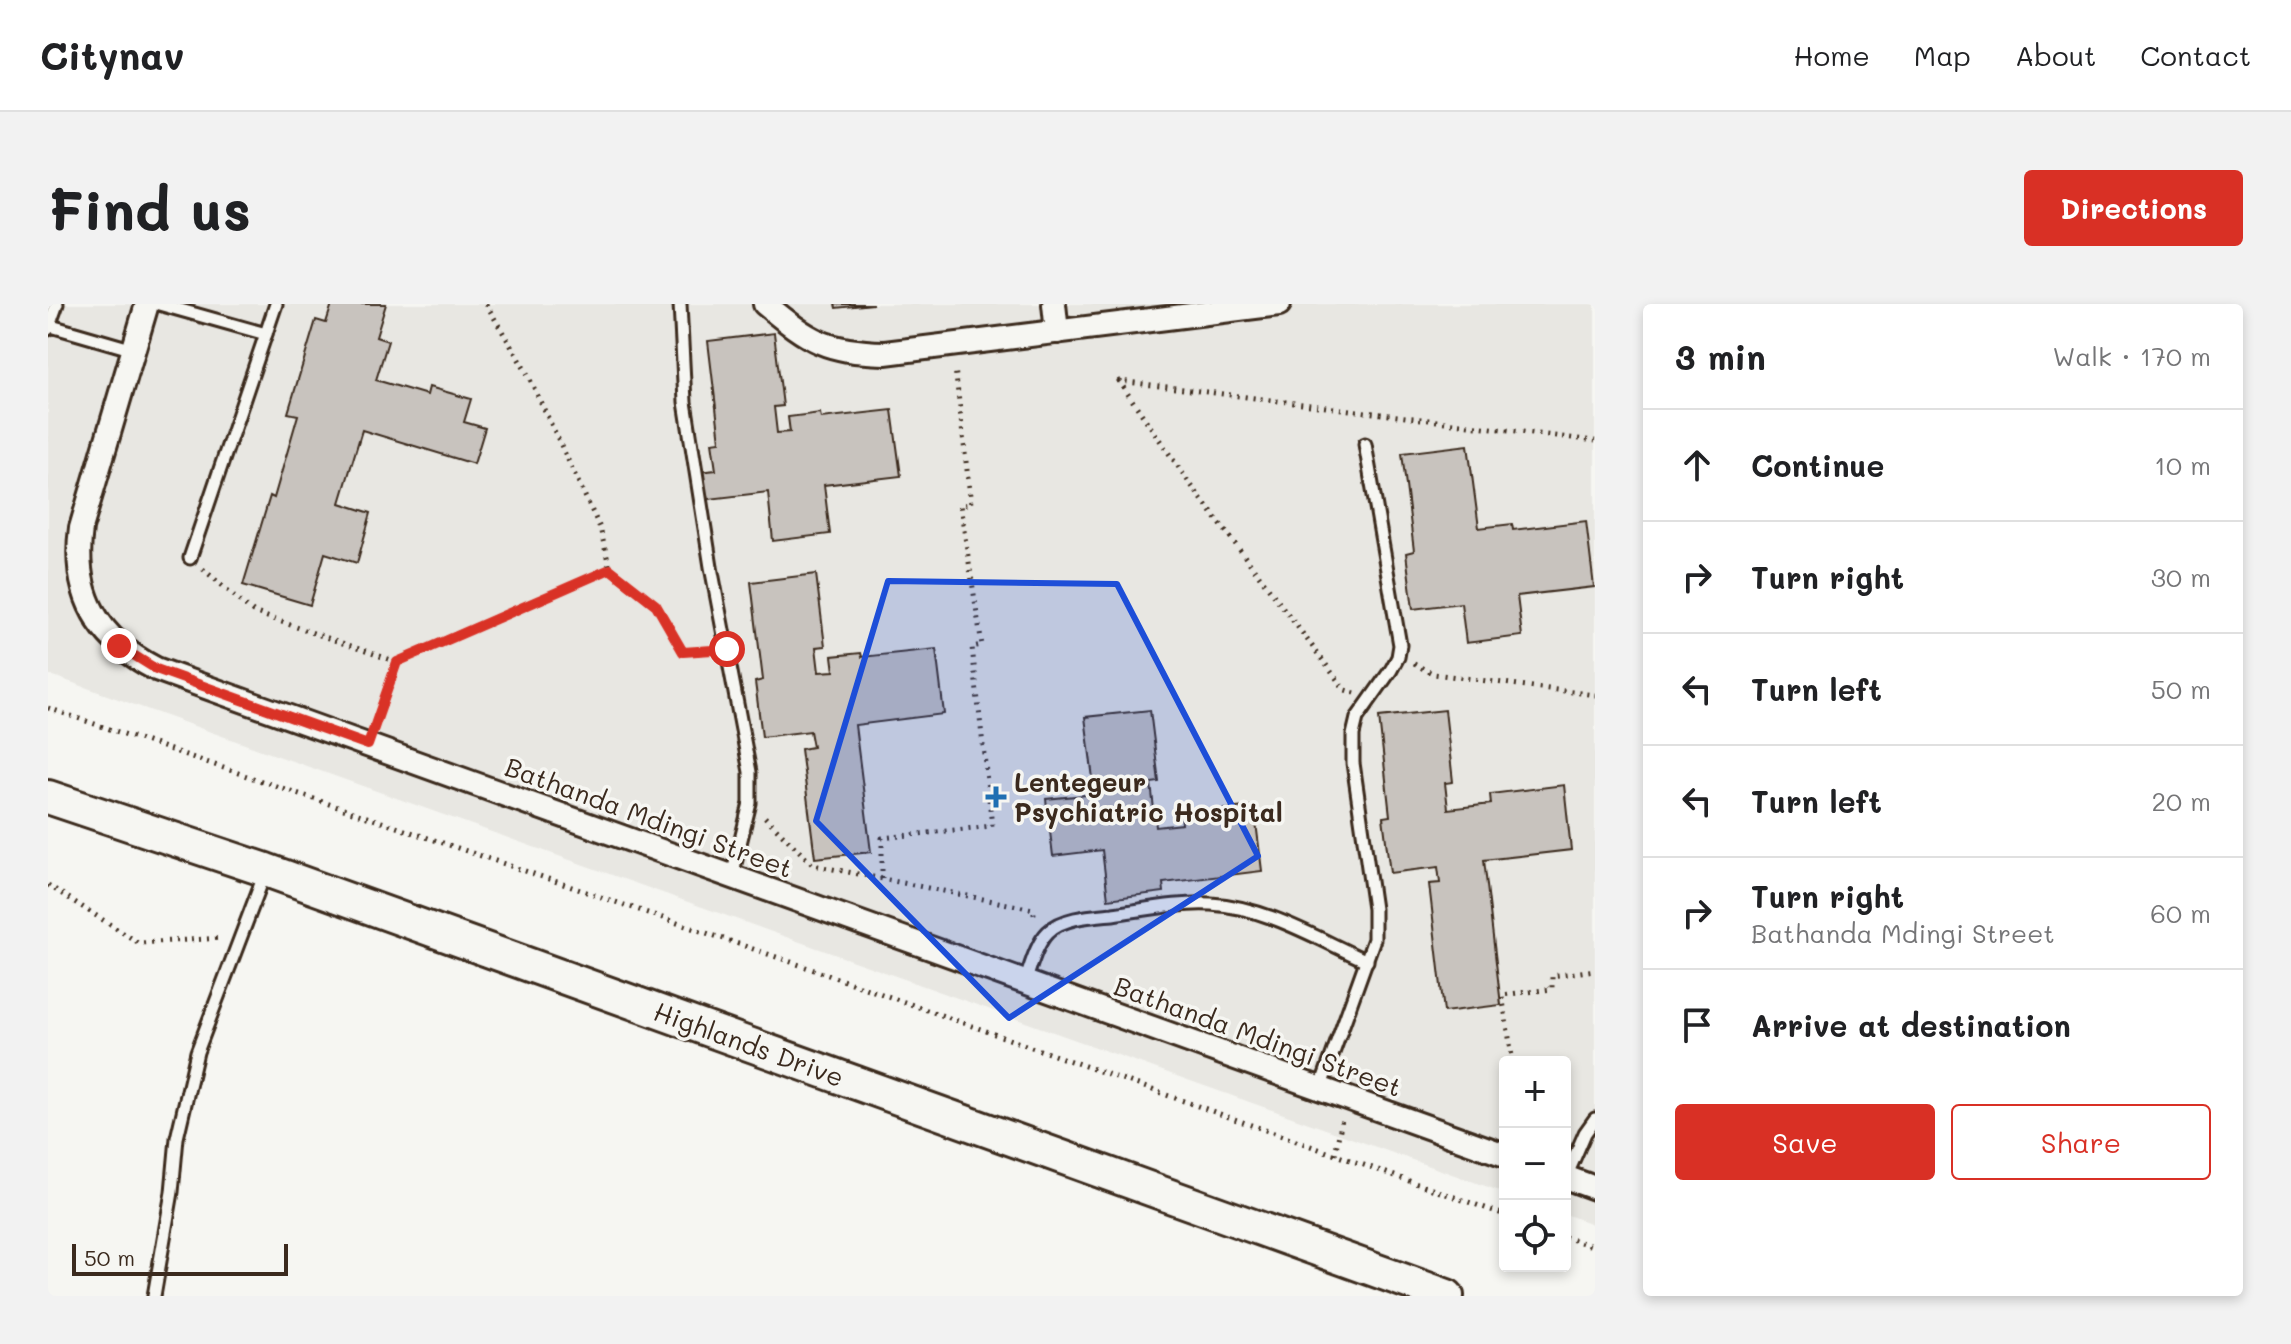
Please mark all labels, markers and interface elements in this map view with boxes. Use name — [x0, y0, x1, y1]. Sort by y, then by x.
text: Citynav — [40, 30, 184, 80]
text: Home — [1794, 37, 1870, 73]
text: Map — [1914, 37, 1971, 73]
text: About — [2015, 37, 2096, 73]
text: Contact — [2140, 37, 2251, 73]
button: Directions — [2024, 170, 2243, 246]
text: Find us — [48, 172, 251, 245]
text: 3 min — [1675, 334, 1766, 379]
text: Walk · 170 m — [2053, 339, 2211, 373]
icon: ahead — [1675, 443, 1719, 487]
text: Continue — [1751, 445, 1884, 485]
text: 10 m — [2154, 448, 2211, 482]
icon: right — [1675, 555, 1719, 599]
text: Turn right — [1751, 557, 1904, 597]
text: 30 m — [2151, 560, 2211, 594]
route end — [101, 628, 137, 664]
route start — [709, 631, 745, 667]
icon: left — [1675, 667, 1719, 711]
text: Turn left — [1751, 669, 1882, 709]
text: 50 m — [2151, 672, 2211, 706]
street label: Bathanda Mdingi Street — [500, 749, 798, 885]
place label: Lentegeur Psychiatric Hospital — [1014, 765, 1283, 829]
icon: left — [1675, 779, 1719, 823]
text: Turn left — [1751, 781, 1882, 821]
text: 20 m — [2151, 784, 2211, 818]
marker: Lentegeur Psychiatric Hospital — [985, 786, 1007, 808]
text: Turn right — [1751, 876, 1904, 916]
icon: right — [1675, 891, 1719, 935]
text: 60 m — [2150, 896, 2211, 930]
text: Bathanda Mdingi Street — [1751, 916, 2055, 950]
street label: Bathanda Mdingi Street — [1109, 968, 1407, 1104]
street label: Highlands Drive — [649, 994, 849, 1094]
icon: arrive — [1675, 1003, 1719, 1047]
text: Arrive at destination — [1751, 1005, 2071, 1045]
map controls — [1499, 1056, 1571, 1272]
button: + — [1499, 1056, 1571, 1128]
button: Save — [1675, 1104, 1935, 1180]
button: Share — [1951, 1104, 2211, 1180]
button: − — [1499, 1128, 1571, 1200]
button: locate — [1499, 1200, 1571, 1272]
scale bar — [72, 1240, 288, 1276]
text: 50 m — [84, 1243, 135, 1272]

